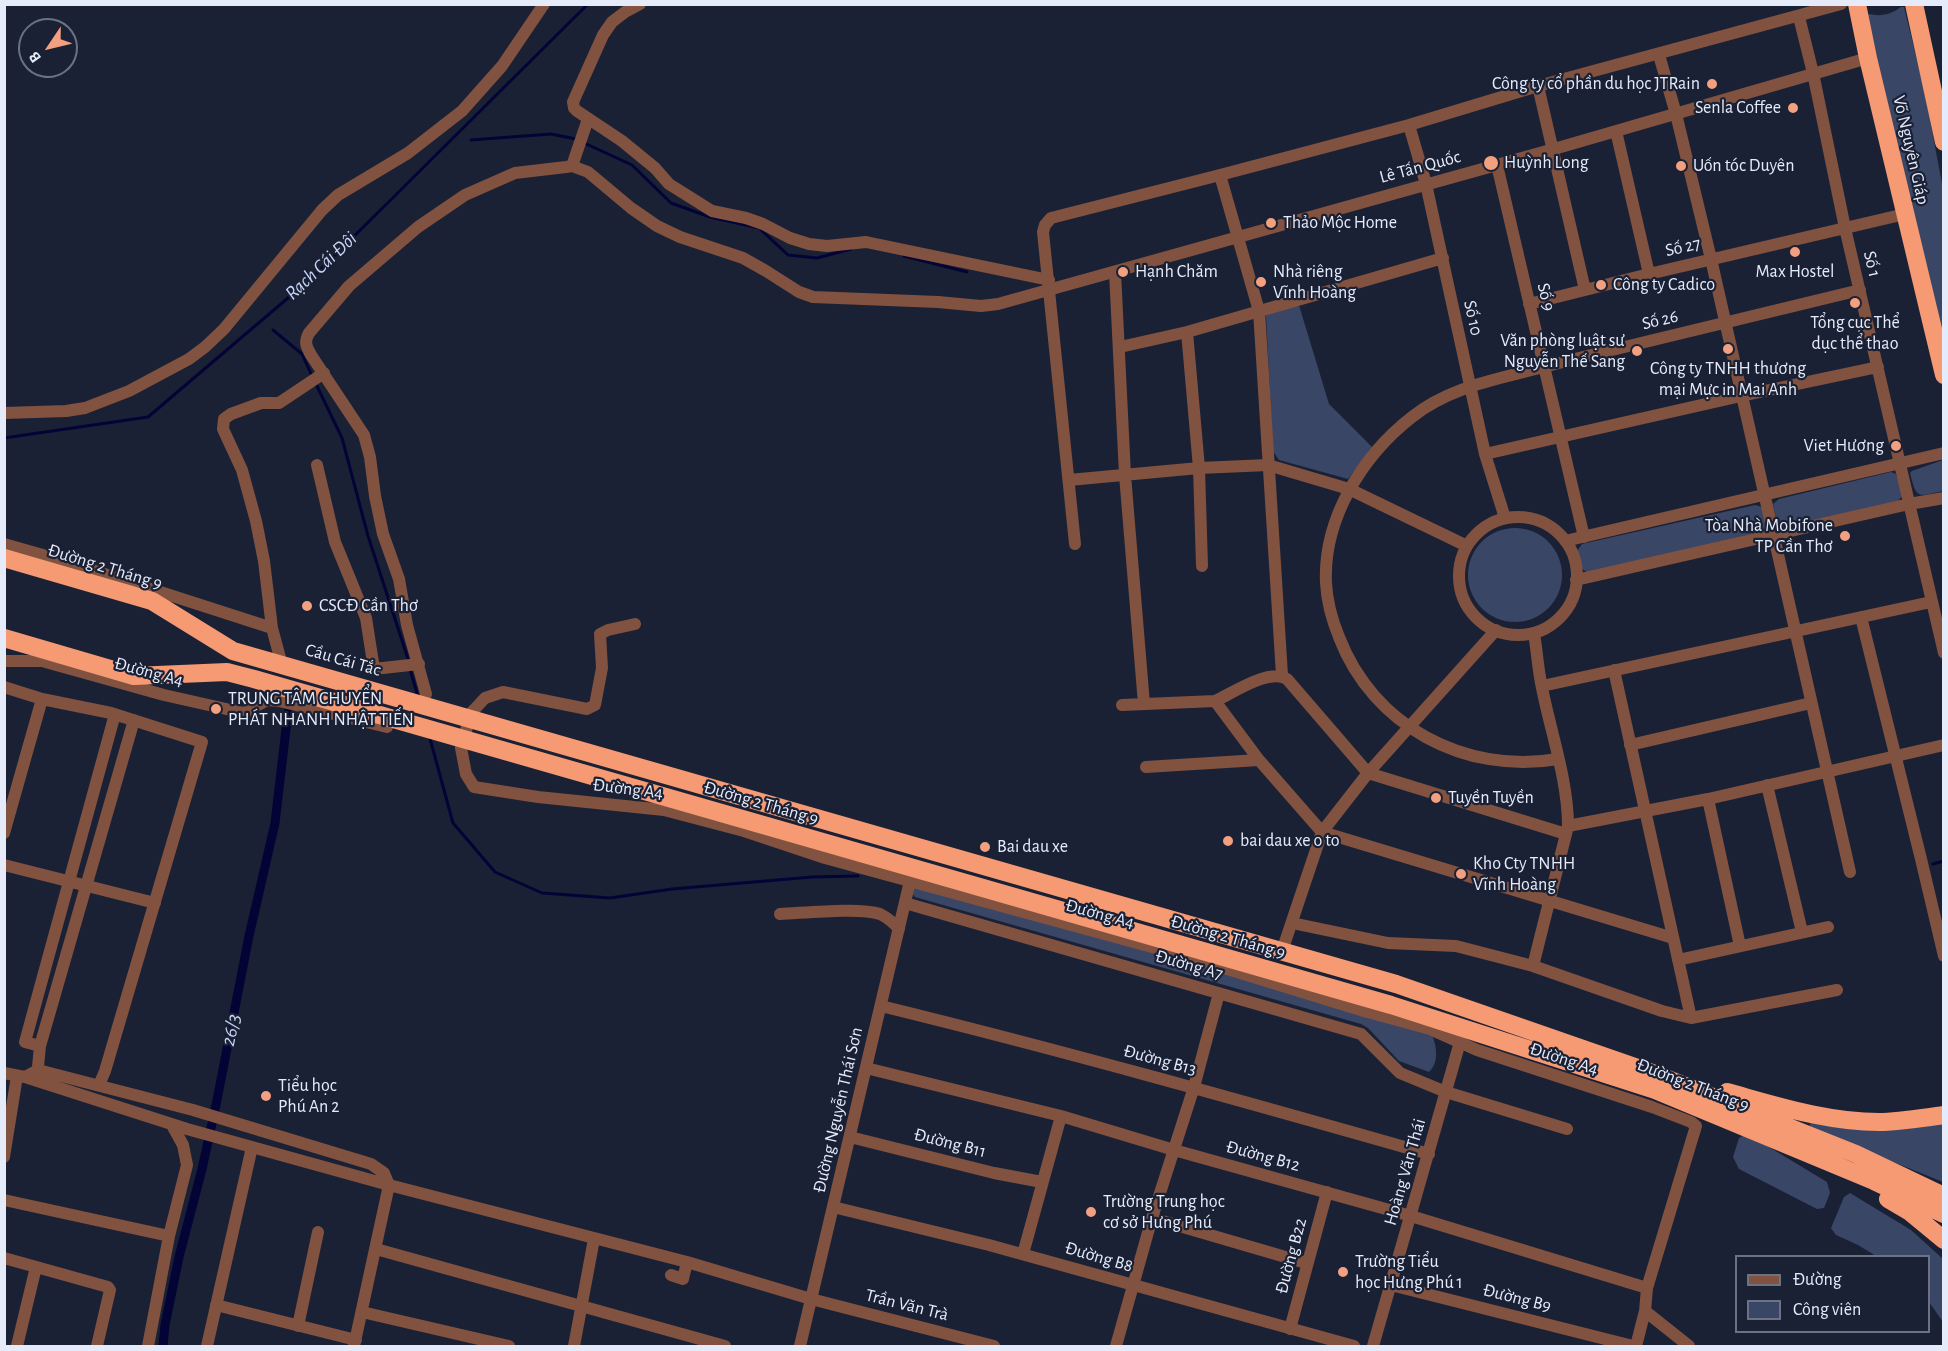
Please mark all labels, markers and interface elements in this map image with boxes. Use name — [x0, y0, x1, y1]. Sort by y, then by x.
north arrow — [18, 18, 78, 78]
text: B — [26, 49, 44, 66]
place label: Công ty cổ phần du học JTRain — [1492, 73, 1700, 95]
marker: Công ty cổ phần du học JTRain — [1705, 77, 1719, 91]
street label: Võ Nguyên Giáp — [1888, 93, 1934, 207]
place label: Senla Coffee — [1695, 97, 1781, 119]
marker: Senla Coffee — [1786, 101, 1800, 115]
street label: Lê Tấn Quốc — [1377, 146, 1463, 188]
place label: Huỳnh Long — [1504, 152, 1589, 174]
marker: Huỳnh Long — [1482, 154, 1500, 172]
place label: Uốn tóc Duyên — [1693, 155, 1794, 177]
marker: Uốn tóc Duyên — [1674, 159, 1688, 173]
place label: Thảo Mộc Home — [1283, 212, 1397, 234]
marker: Thảo Mộc Home — [1264, 216, 1278, 230]
water label: Rạch Cái Đôi — [280, 227, 362, 305]
street label: Số 27 — [1663, 232, 1703, 262]
marker: Max Hostel — [1788, 245, 1802, 259]
street label: Số 1 — [1859, 249, 1885, 279]
place label: Hạnh Chăm — [1135, 261, 1218, 283]
place label: Nhà riêng Vĩnh Hoàng — [1273, 261, 1356, 304]
place label: Max Hostel — [1756, 261, 1834, 283]
marker: Hạnh Chăm — [1116, 265, 1130, 279]
place label: Công ty Cadico — [1613, 274, 1715, 296]
marker: Nhà riêng Vĩnh Hoàng — [1254, 275, 1268, 289]
marker: Công ty Cadico — [1594, 278, 1608, 292]
street label: Số 9 — [1532, 281, 1560, 313]
marker: Tổng cục Thể dục thể thao — [1848, 296, 1862, 310]
street label: Số 10 — [1459, 298, 1487, 338]
street label: Số 26 — [1640, 305, 1680, 335]
place label: Tổng cục Thể dục thể thao — [1810, 312, 1900, 354]
place label: Văn phòng luật sư Nguyễn Thế Sang — [1500, 330, 1625, 372]
marker: Công ty TNHH thương mại Mực in Mai Anh — [1721, 342, 1735, 356]
marker: Văn phòng luật sư Nguyễn Thế Sang — [1630, 344, 1644, 358]
place label: Công ty TNHH thương mại Mực in Mai Anh — [1650, 358, 1806, 400]
place label: Viet Hương — [1803, 435, 1884, 457]
marker: Viet Hương — [1889, 439, 1903, 453]
place label: Tòa Nhà Mobifone TP Cần Thơ — [1705, 515, 1833, 558]
marker: Tòa Nhà Mobifone TP Cần Thơ — [1838, 529, 1852, 543]
street label: Đường 2 Tháng 9 — [45, 539, 165, 595]
place label: CSCĐ Cần Thơ — [319, 595, 418, 617]
marker: CSCĐ Cần Thơ — [300, 599, 314, 613]
street label: Cầu Cái Tắc — [303, 639, 383, 681]
street label: Đường A4 — [112, 652, 186, 692]
place label: TRUNG TÂM CHUYỂN PHÁT NHANH NHẬT TIẾN — [228, 688, 414, 730]
marker: TRUNG TÂM CHUYỂN PHÁT NHANH NHẬT TIẾN — [209, 702, 223, 716]
street label: Đường A4 — [592, 774, 664, 804]
street label: Đường 2 Tháng 9 — [701, 776, 821, 830]
place label: Tuyền Tuyền — [1448, 787, 1534, 809]
marker: Tuyền Tuyền — [1429, 791, 1443, 805]
place label: bai dau xe o to — [1240, 830, 1340, 852]
marker: bai dau xe o to — [1221, 834, 1235, 848]
place label: Bai dau xe — [997, 836, 1068, 858]
marker: Bai dau xe — [978, 840, 992, 854]
place label: Kho Cty TNHH Vĩnh Hoàng — [1473, 853, 1575, 896]
marker: Kho Cty TNHH Vĩnh Hoàng — [1454, 867, 1468, 881]
street label: Đường A4 — [1063, 894, 1137, 934]
street label: Đường 2 Tháng 9 — [1168, 910, 1288, 964]
street label: Đường A7 — [1153, 945, 1225, 985]
water label: 26/3 — [216, 1012, 246, 1048]
street label: Đường Nguyễn Thái Sơn — [808, 1025, 868, 1195]
street label: Đường A4 — [1527, 1038, 1601, 1080]
street label: Đường B13 — [1121, 1040, 1199, 1080]
street label: Đường 2 Tháng 9 — [1634, 1054, 1752, 1116]
place label: Tiểu học Phú An 2 — [278, 1075, 340, 1118]
marker: Tiểu học Phú An 2 — [259, 1089, 273, 1103]
street label: Hoàng Văn Thái — [1379, 1116, 1431, 1228]
street label: Đường B11 — [912, 1124, 988, 1162]
street label: Đường B12 — [1224, 1136, 1302, 1176]
place label: Trường Trung học cơ sở Hưng Phú — [1103, 1191, 1225, 1234]
marker: Trường Trung học cơ sở Hưng Phú — [1084, 1205, 1098, 1219]
street label: Đường B22 — [1271, 1216, 1311, 1296]
street label: Đường B8 — [1063, 1237, 1135, 1277]
place label: Trường Tiểu học Hưng Phú 1 — [1355, 1251, 1463, 1294]
legend — [1735, 1255, 1930, 1333]
marker: Trường Tiểu học Hưng Phú 1 — [1336, 1265, 1350, 1279]
text: Đường — [1793, 1271, 1842, 1289]
street label: Đường B9 — [1481, 1279, 1553, 1317]
street label: Trần Văn Trà — [863, 1284, 951, 1326]
text: Công viên — [1793, 1301, 1861, 1319]

